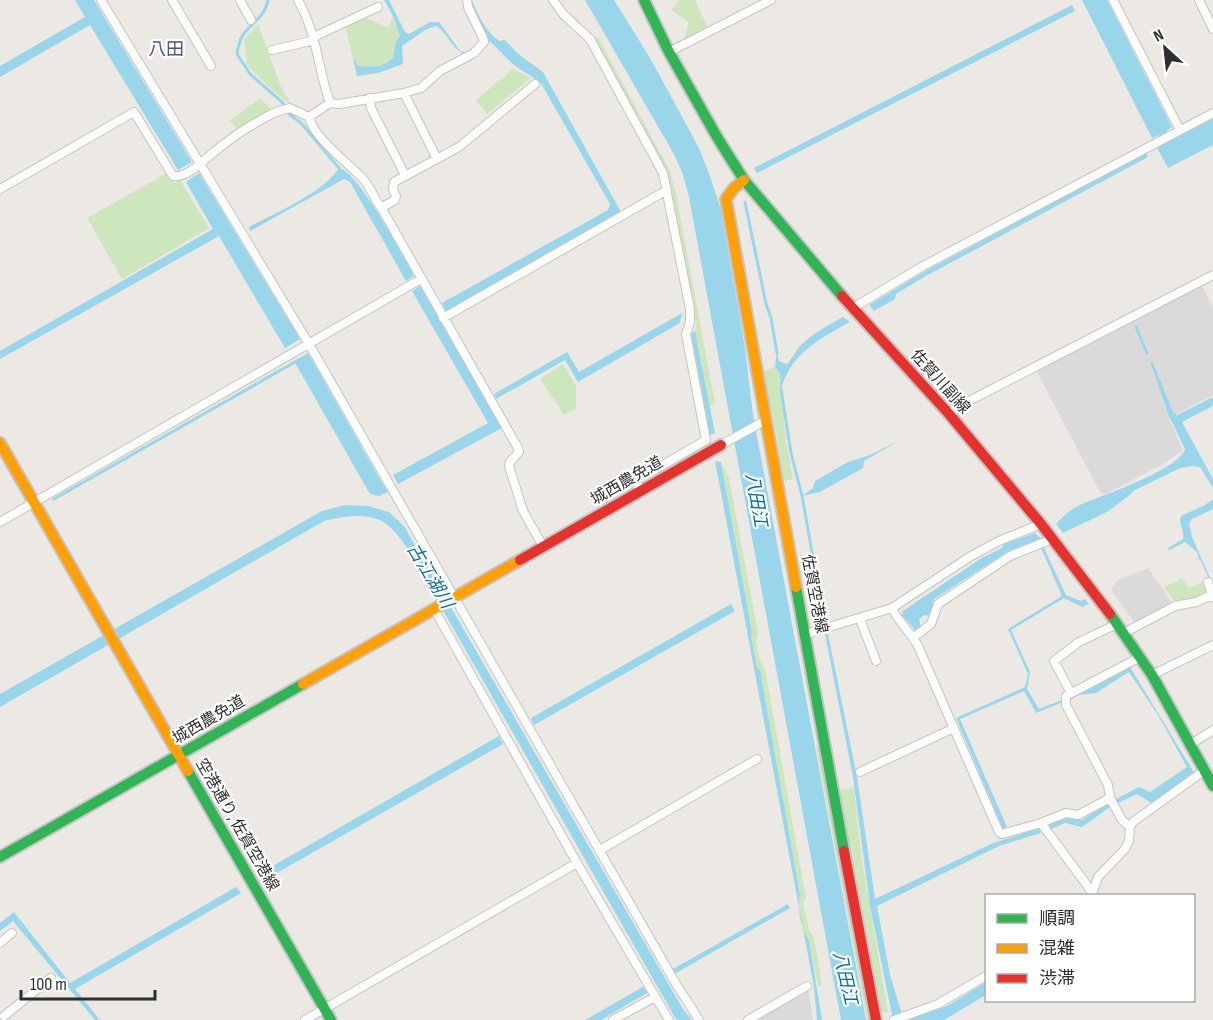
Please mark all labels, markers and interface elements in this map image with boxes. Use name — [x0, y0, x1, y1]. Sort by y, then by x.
north arrow — [1135, 18, 1195, 78]
text: N — [1151, 26, 1167, 46]
district label: 八田 — [148, 39, 184, 60]
street label: 佐賀川副線 — [906, 346, 974, 418]
street label: 城西農免道 — [588, 453, 666, 509]
water label: 八田江 — [741, 472, 771, 530]
water label: 古江湖川 — [402, 540, 459, 614]
street label: 佐賀空港線 — [797, 553, 831, 635]
street label: 城西農免道 — [170, 692, 248, 748]
street label: 空港通り, 佐賀空港線 — [191, 755, 283, 895]
legend — [985, 894, 1195, 1002]
text: 順調 — [1039, 908, 1075, 929]
text: 混雑 — [1039, 938, 1075, 959]
water label: 八田江 — [829, 949, 862, 1009]
scale bar — [21, 963, 154, 1001]
text: 渋滞 — [1039, 968, 1075, 989]
text: 100 m — [30, 974, 67, 995]

